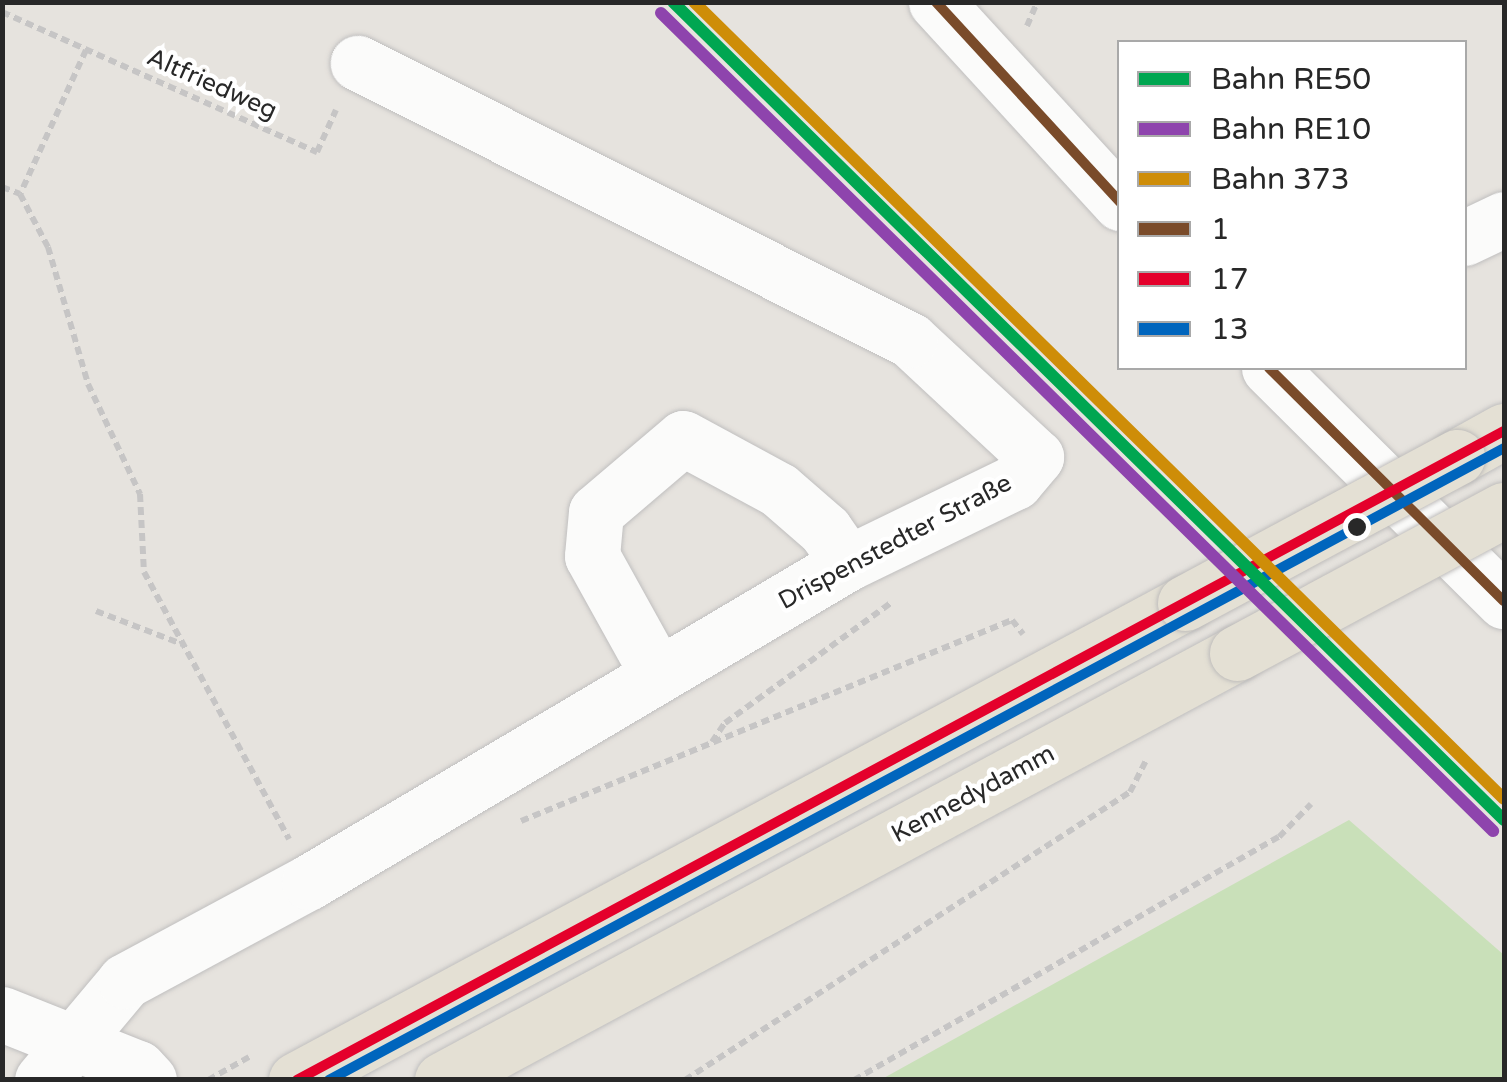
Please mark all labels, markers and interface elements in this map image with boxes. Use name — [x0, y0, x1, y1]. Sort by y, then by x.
legend — [1117, 40, 1467, 370]
street label: Altfriedweg — [142, 42, 282, 126]
text: Bahn RE50 — [1211, 61, 1371, 98]
text: Bahn RE10 — [1211, 111, 1371, 148]
text: Bahn 373 — [1211, 161, 1350, 198]
text: 1 — [1211, 211, 1230, 248]
text: 17 — [1211, 261, 1249, 298]
text: 13 — [1211, 311, 1249, 348]
street label: Drispenstedter Straße — [773, 468, 1017, 616]
unlabelled marker — [1347, 517, 1367, 537]
street label: Kennedydamm — [886, 738, 1060, 850]

